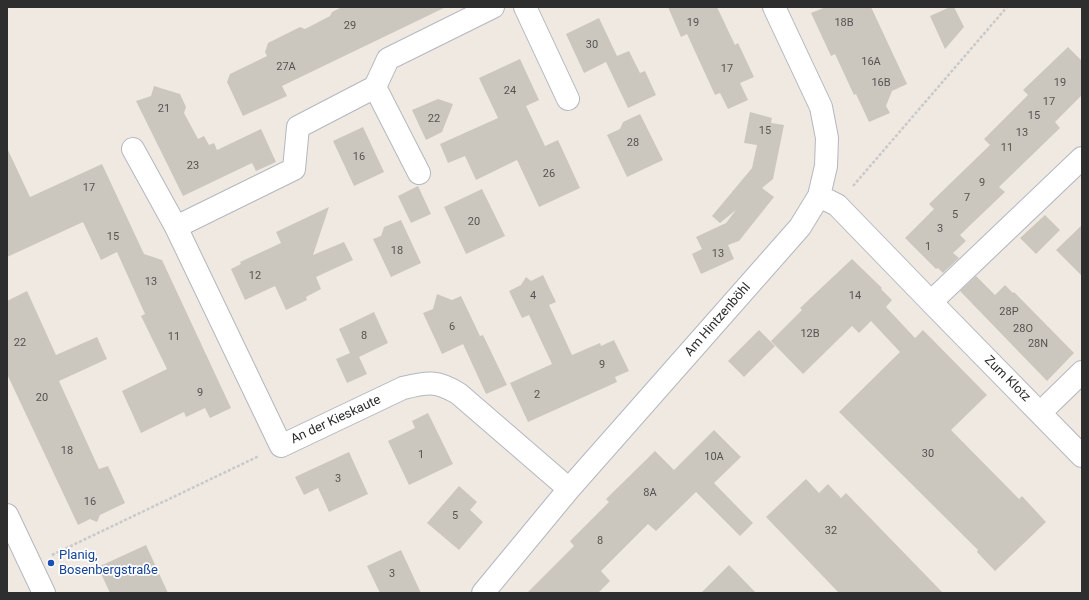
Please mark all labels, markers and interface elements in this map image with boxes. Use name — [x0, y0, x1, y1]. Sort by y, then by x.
house number: 19 — [687, 16, 699, 30]
house number: 18B — [834, 16, 854, 30]
house number: 29 — [344, 19, 356, 33]
house number: 30 — [586, 38, 598, 52]
house number: 16A — [861, 55, 881, 69]
house number: 27A — [276, 60, 296, 74]
house number: 17 — [721, 62, 733, 76]
house number: 16B — [871, 76, 891, 90]
house number: 19 — [1054, 76, 1066, 90]
house number: 24 — [504, 84, 516, 98]
house number: 17 — [1043, 95, 1055, 109]
house number: 21 — [158, 102, 170, 116]
house number: 15 — [1028, 109, 1040, 123]
house number: 22 — [428, 112, 440, 126]
house number: 15 — [759, 124, 771, 138]
house number: 13 — [1016, 126, 1028, 140]
house number: 28 — [627, 136, 639, 150]
house number: 11 — [1001, 141, 1013, 155]
house number: 16 — [353, 150, 365, 164]
house number: 23 — [187, 159, 199, 173]
house number: 26 — [543, 167, 555, 181]
house number: 9 — [979, 176, 985, 190]
house number: 17 — [83, 181, 95, 195]
house number: 7 — [964, 191, 970, 205]
house number: 5 — [952, 208, 958, 222]
house number: 20 — [468, 215, 480, 229]
house number: 3 — [937, 222, 943, 236]
house number: 15 — [107, 230, 119, 244]
house number: 1 — [925, 240, 931, 254]
house number: 18 — [391, 244, 403, 258]
house number: 13 — [712, 247, 724, 261]
house number: 12 — [249, 269, 261, 283]
house number: 13 — [145, 275, 157, 289]
street label: Am Hintzenböhl — [682, 280, 754, 360]
house number: 4 — [530, 289, 536, 303]
house number: 14 — [849, 289, 861, 303]
house number: 28P — [999, 305, 1019, 319]
house number: 6 — [449, 320, 455, 334]
house number: 28O — [1013, 322, 1033, 336]
house number: 12B — [800, 327, 820, 341]
house number: 8 — [361, 329, 367, 343]
house number: 11 — [168, 330, 180, 344]
house number: 22 — [14, 336, 26, 350]
house number: 28N — [1028, 337, 1048, 351]
street label: Zum Klotz — [981, 353, 1033, 405]
house number: 9 — [599, 358, 605, 372]
house number: 9 — [197, 386, 203, 400]
house number: 2 — [534, 388, 540, 402]
house number: 20 — [36, 391, 48, 405]
street label: An der Kieskaute — [288, 392, 384, 448]
house number: 18 — [61, 444, 73, 458]
house number: 30 — [922, 447, 934, 461]
house number: 1 — [418, 448, 424, 462]
house number: 10A — [704, 450, 724, 464]
house number: 3 — [335, 472, 341, 486]
house number: 8A — [643, 486, 657, 500]
house number: 16 — [84, 495, 96, 509]
house number: 5 — [452, 509, 458, 523]
house number: 32 — [825, 524, 837, 538]
house number: 8 — [597, 534, 603, 548]
place label: Planig, Bosenbergstraße — [59, 548, 158, 579]
marker: Planig, Bosenbergstraße — [46, 558, 56, 568]
house number: 3 — [389, 567, 395, 581]

